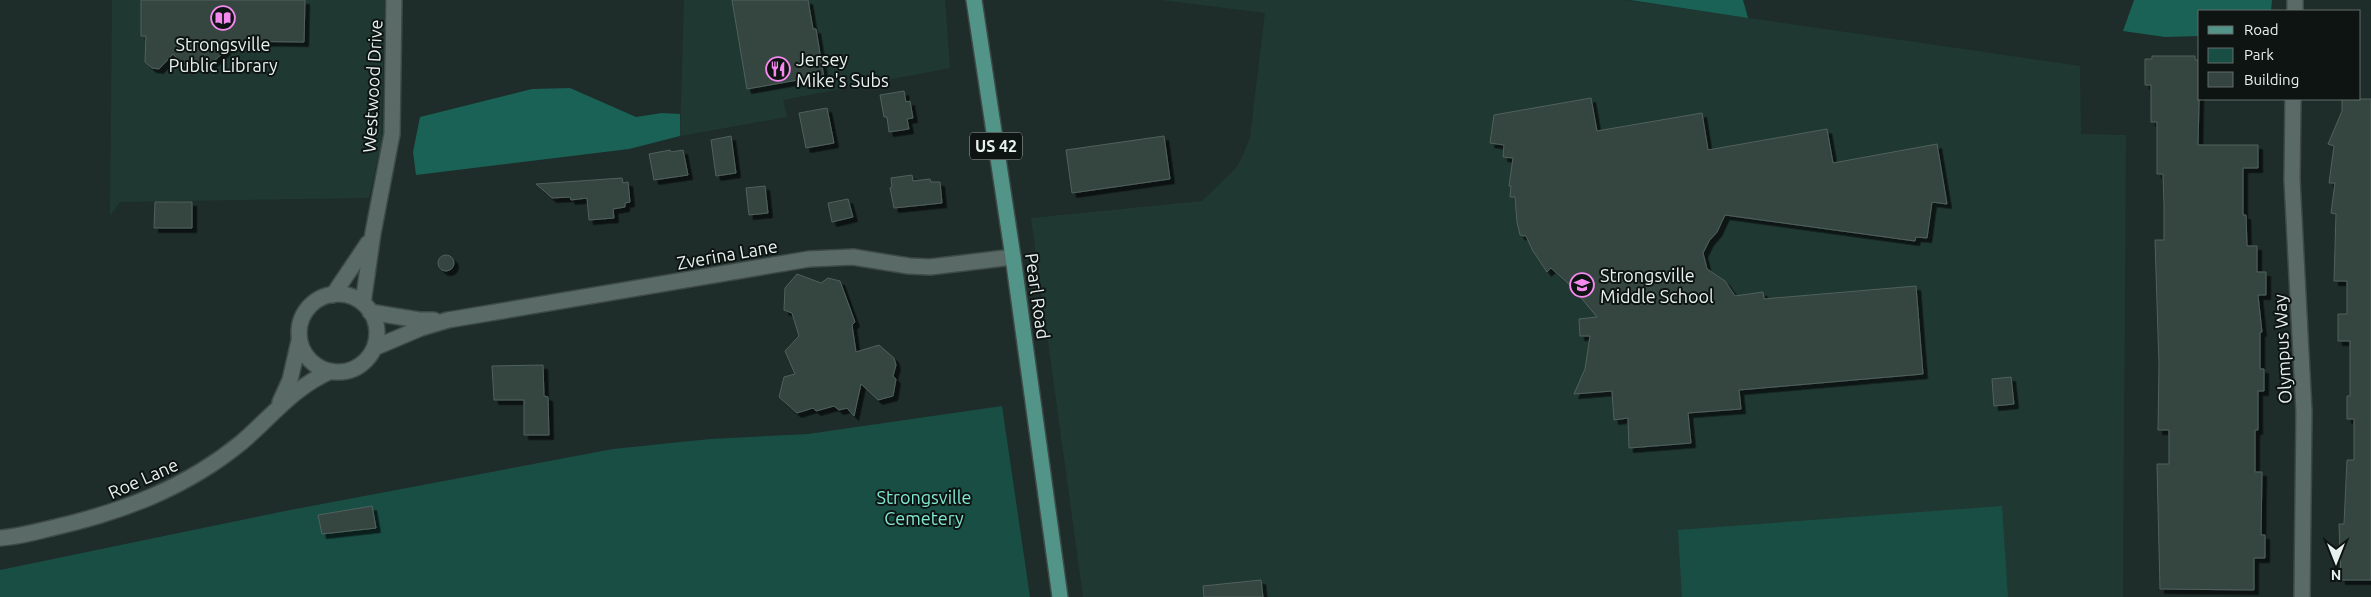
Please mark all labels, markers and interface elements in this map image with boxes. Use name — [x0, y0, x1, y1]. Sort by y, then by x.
library icon: Strongsville Public Library — [210, 5, 236, 31]
legend — [2198, 10, 2361, 100]
street label: Westwood Drive — [359, 19, 385, 153]
text: Road — [2244, 21, 2279, 38]
place label: Strongsville Public Library — [168, 34, 278, 75]
text: Park — [2244, 46, 2274, 63]
place label: Jersey Mike's Subs — [796, 49, 889, 90]
restaurant icon: Jersey Mike's Subs — [765, 56, 791, 82]
text: Building — [2244, 71, 2299, 88]
road number: US 42 — [970, 132, 1022, 160]
street label: Zverina Lane — [675, 235, 779, 273]
street label: Pearl Road — [1022, 252, 1054, 340]
place label: Strongsville Middle School — [1600, 265, 1714, 306]
school or university icon: Strongsville Middle School — [1569, 272, 1595, 298]
street label: Olympus Way — [2269, 293, 2295, 404]
street label: Roe Lane — [105, 454, 181, 502]
park label: Strongsville Cemetery — [877, 487, 971, 528]
north arrow — [2311, 537, 2361, 587]
text: N — [2331, 567, 2341, 583]

